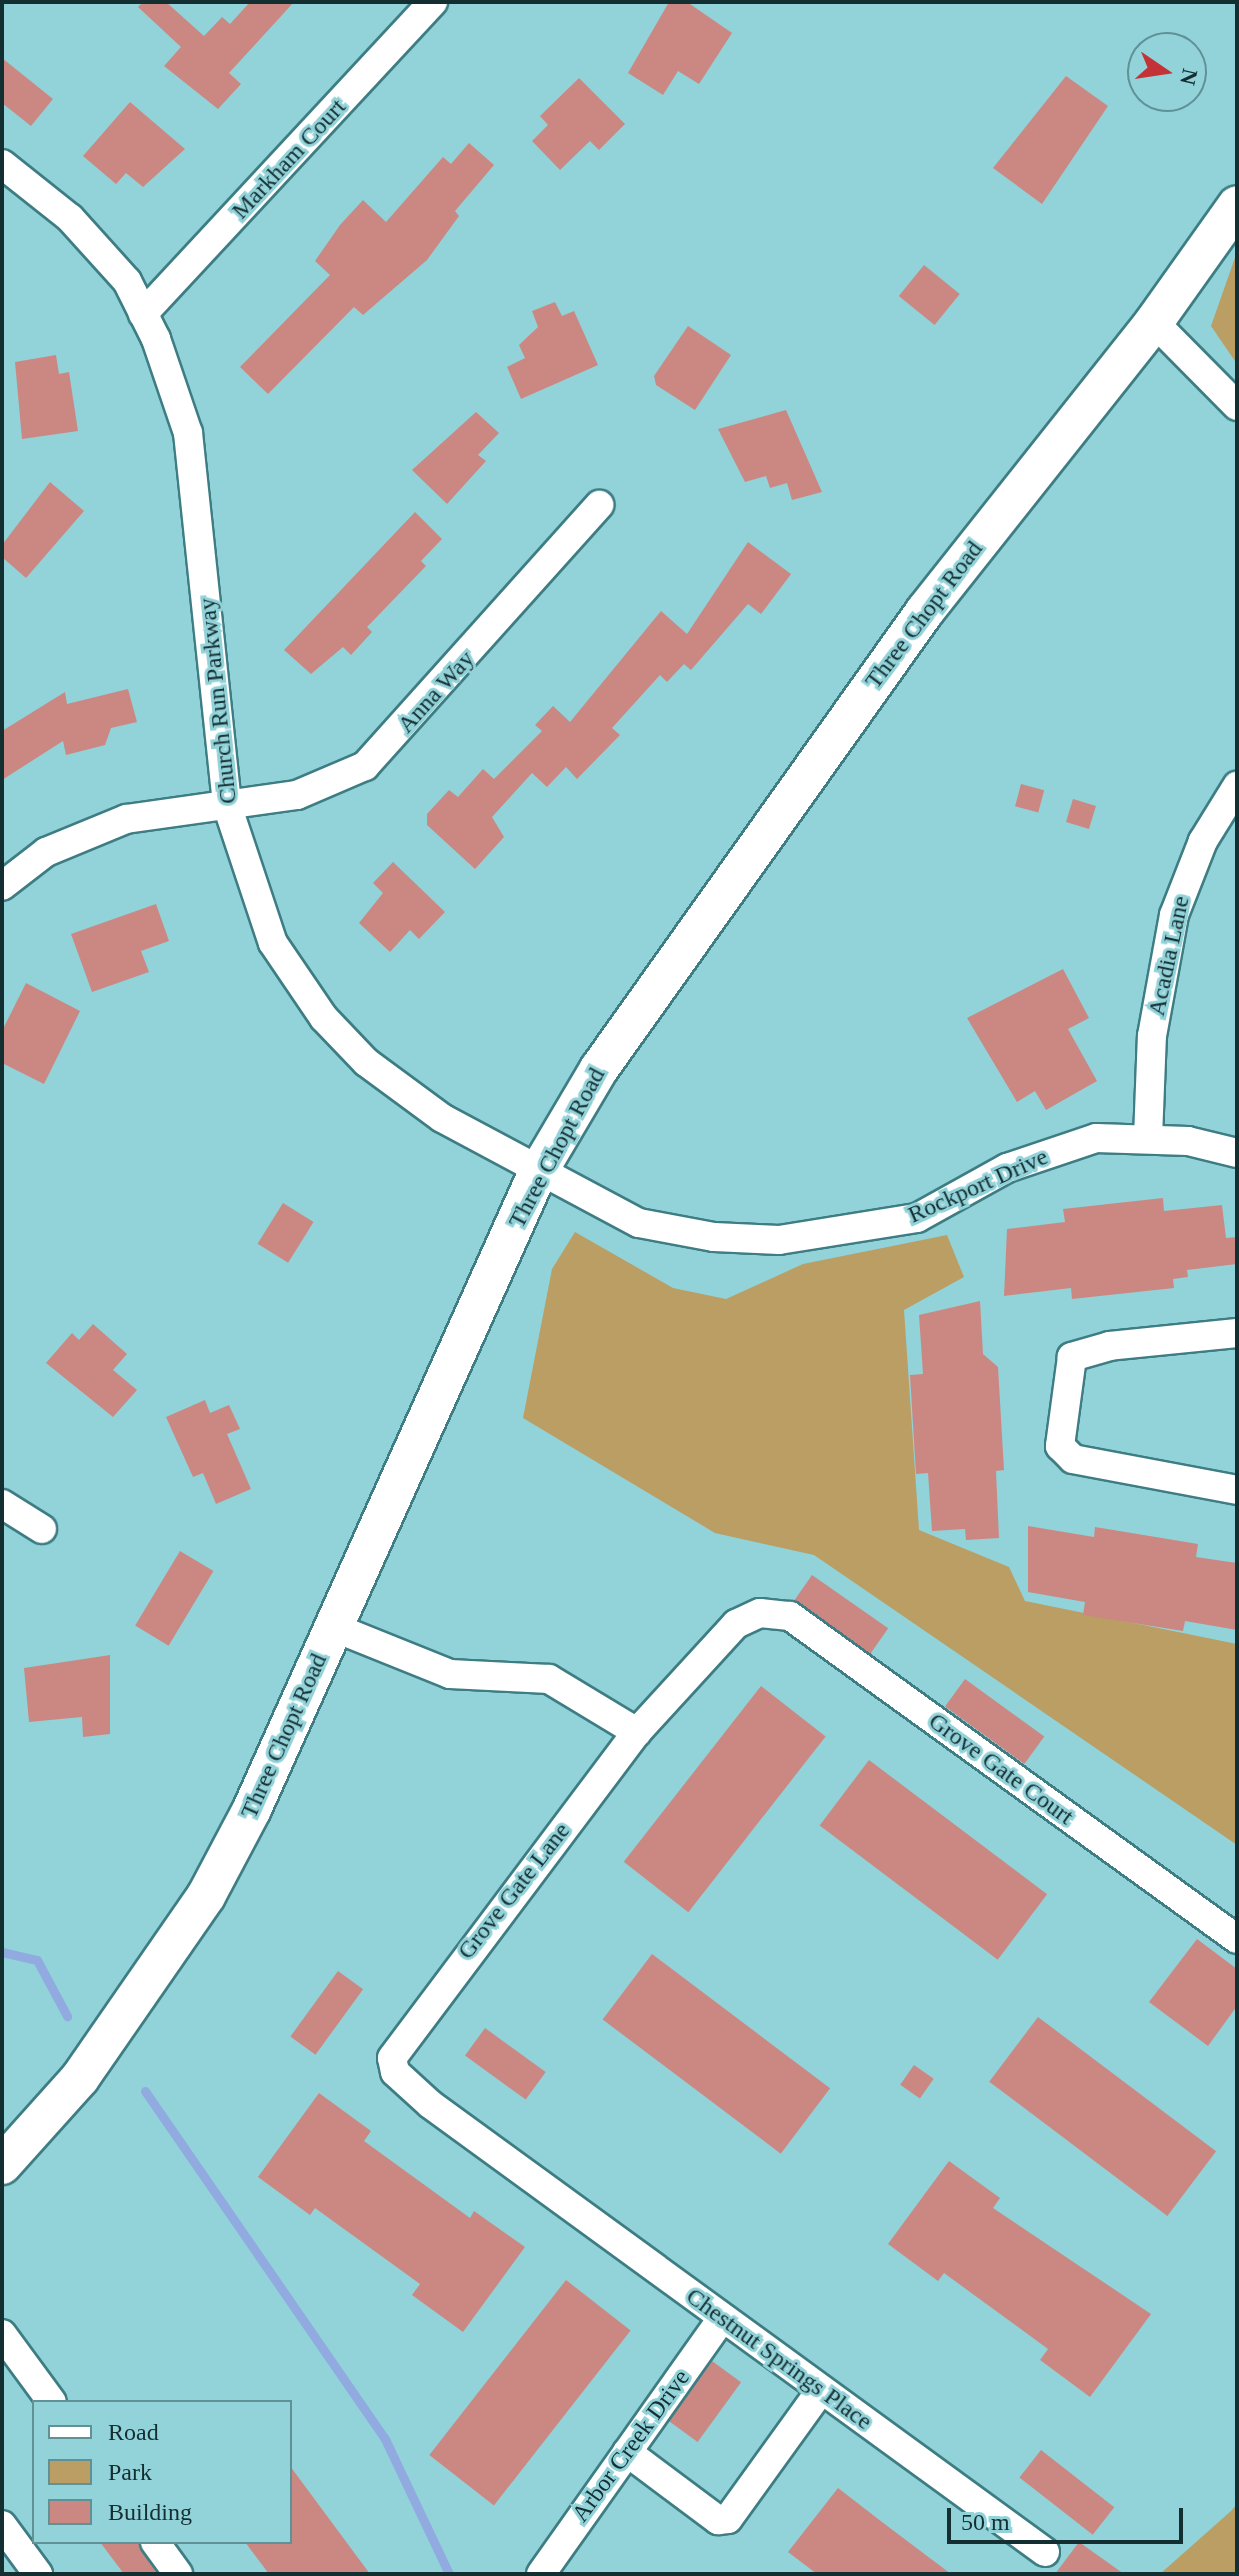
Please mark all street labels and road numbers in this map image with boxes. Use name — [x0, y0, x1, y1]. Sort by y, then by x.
street label: Markham Court — [226, 93, 352, 225]
street label: Three Chopt Road — [859, 536, 989, 694]
street label: Church Run Parkway — [193, 597, 243, 805]
street label: Anna Way — [391, 645, 481, 739]
street label: Acadia Lane — [1142, 893, 1196, 1019]
street label: Three Chopt Road — [503, 1063, 611, 1233]
street label: Rockport Drive — [904, 1142, 1052, 1230]
street label: Three Chopt Road — [235, 1649, 333, 1823]
street label: Grove Gate Court — [923, 1707, 1079, 1831]
street label: Grove Gate Lane — [452, 1817, 576, 1965]
street label: Chestnut Springs Place — [680, 2282, 878, 2436]
street label: Arbor Creek Drive — [566, 2364, 696, 2528]

